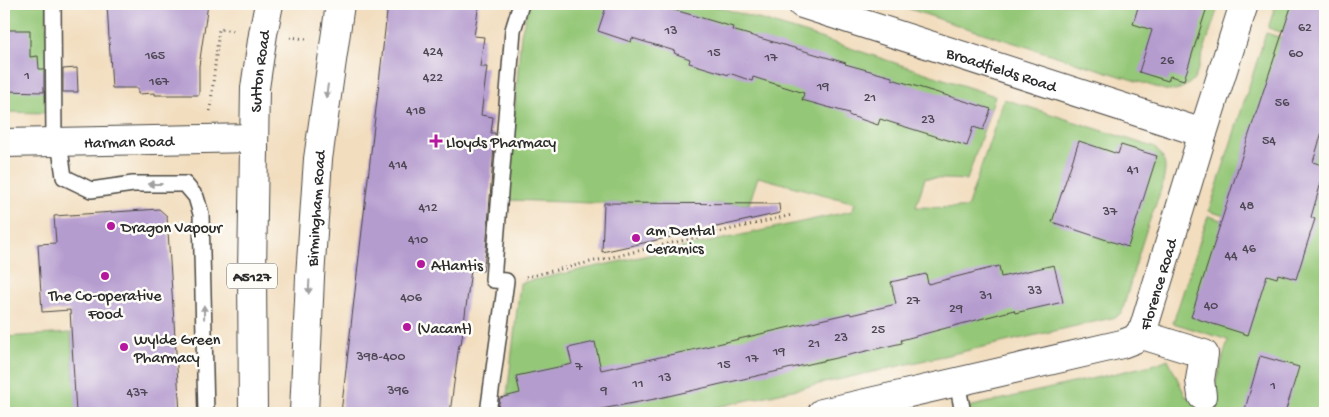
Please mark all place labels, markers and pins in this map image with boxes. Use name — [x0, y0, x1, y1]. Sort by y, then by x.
marker: Lloyds Pharmacy — [430, 135, 442, 147]
place label: Lloyds Pharmacy — [446, 135, 556, 154]
marker: Dragon Vapour — [105, 220, 117, 232]
place label: Dragon Vapour — [120, 220, 223, 239]
place label: am Dental Ceramics — [646, 223, 715, 260]
marker: am Dental Ceramics — [630, 232, 642, 244]
marker: Atlantis — [415, 258, 427, 270]
place label: Atlantis — [431, 258, 484, 277]
marker: The Co-operative Food — [99, 270, 111, 282]
place label: The Co-operative Food — [47, 288, 162, 325]
marker: (Vacant) — [401, 321, 413, 333]
place label: (Vacant) — [417, 321, 472, 340]
place label: Wylde Green Pharmacy — [133, 332, 221, 369]
marker: Wylde Green Pharmacy — [118, 341, 130, 353]

